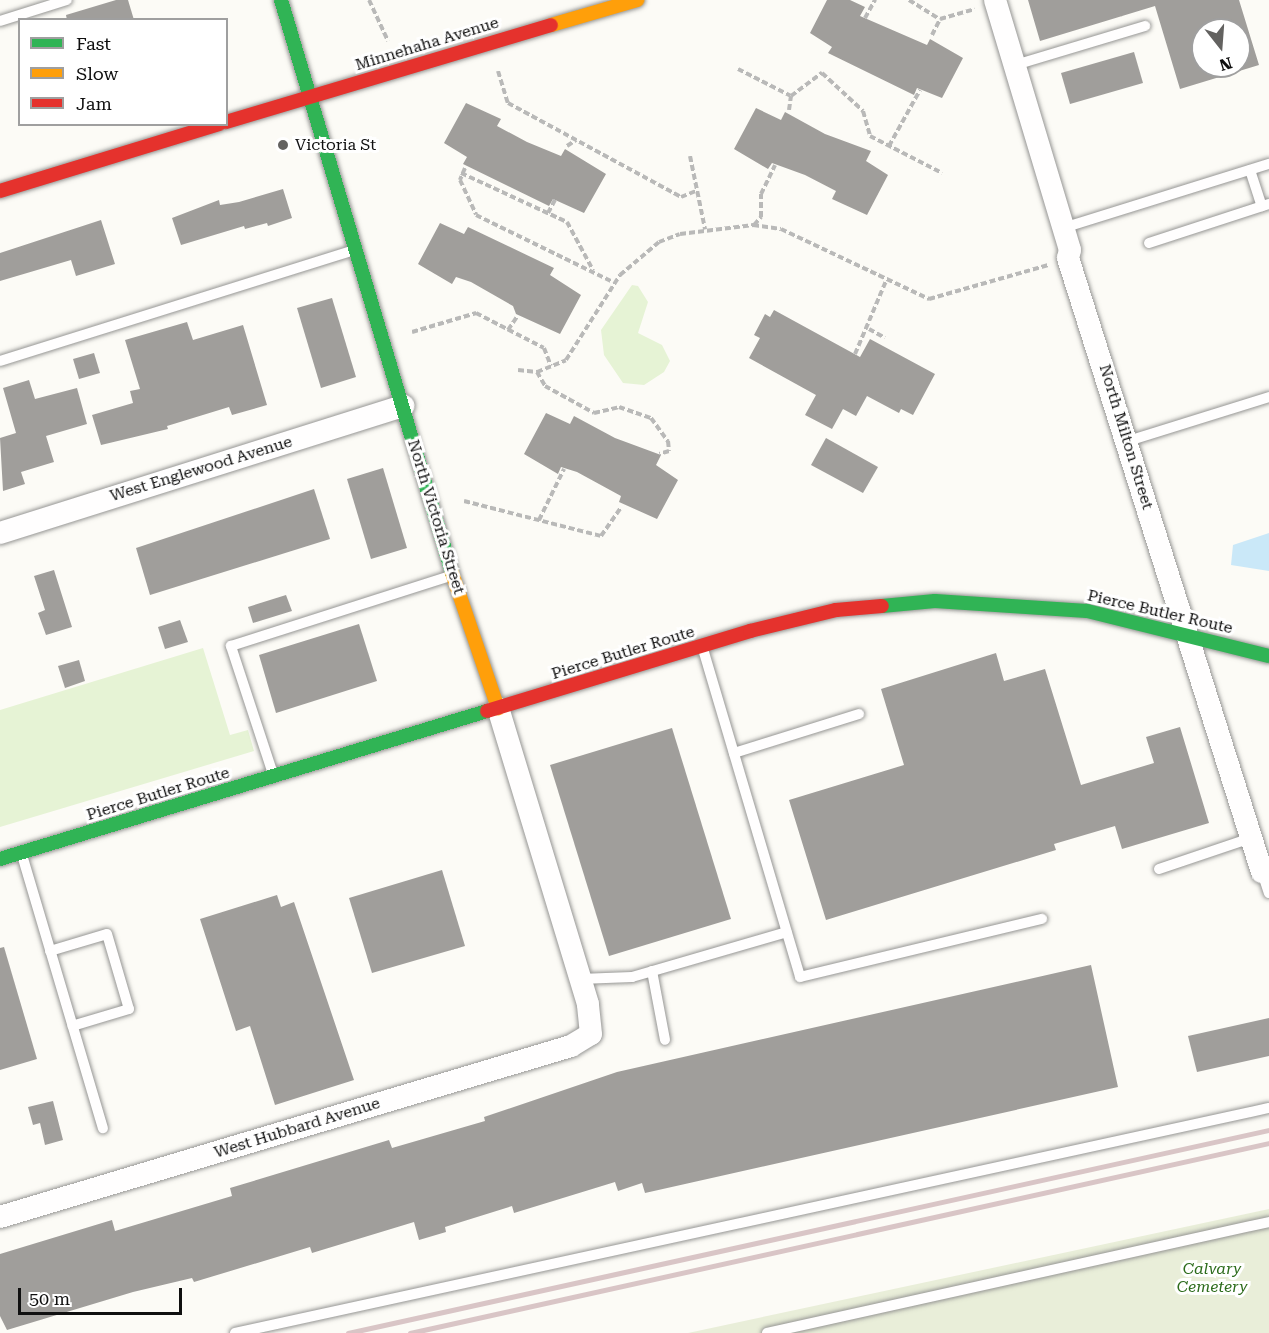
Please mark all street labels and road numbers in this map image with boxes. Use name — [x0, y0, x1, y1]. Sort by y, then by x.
street label: Minnehaha Avenue — [353, 13, 501, 75]
street label: North Milton Street — [1095, 362, 1157, 512]
street label: West Englewood Avenue — [108, 432, 294, 506]
street label: North Victoria Street — [403, 437, 469, 597]
street label: Pierce Butler Route — [1085, 586, 1235, 638]
street label: Pierce Butler Route — [549, 622, 697, 684]
street label: Pierce Butler Route — [84, 763, 232, 825]
street label: West Hubbard Avenue — [212, 1094, 382, 1162]

